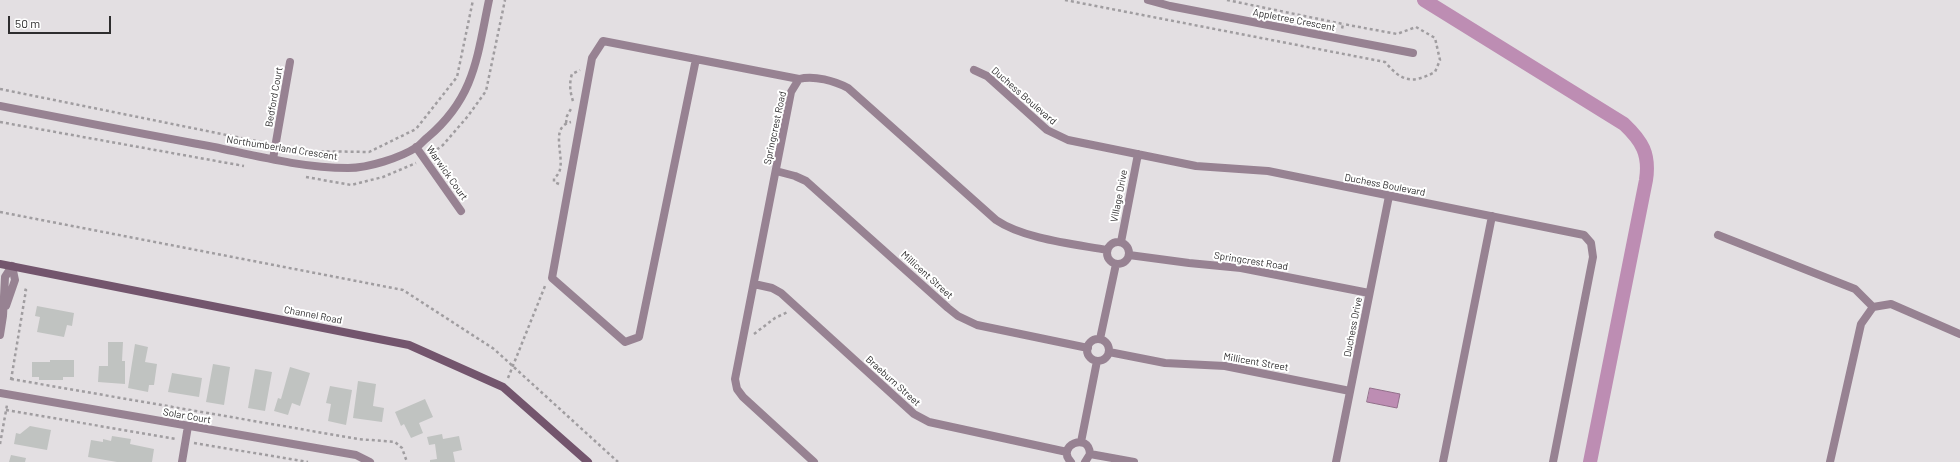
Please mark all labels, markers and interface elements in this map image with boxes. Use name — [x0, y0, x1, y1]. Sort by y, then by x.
street label: Appletree Crescent — [1252, 6, 1336, 34]
scale bar — [10, 8, 113, 34]
text: 50 m — [15, 16, 40, 30]
street label: Duchess Boulevard — [989, 65, 1059, 127]
street label: Bedford Court — [263, 66, 285, 128]
street label: Springcrest Road — [761, 90, 789, 166]
street label: Northumberland Crescent — [226, 133, 338, 163]
street label: Warwick Court — [424, 144, 470, 202]
street label: Village Drive — [1108, 169, 1130, 223]
street label: Duchess Boulevard — [1344, 171, 1426, 199]
street label: Millicent Street — [899, 249, 955, 301]
street label: Springcrest Road — [1213, 249, 1289, 273]
street label: Duchess Drive — [1341, 296, 1365, 358]
street label: Channel Road — [283, 303, 343, 327]
street label: Millicent Street — [1223, 350, 1289, 374]
street label: Braeburn Street — [863, 353, 923, 409]
street label: Solar Court — [162, 406, 212, 426]

